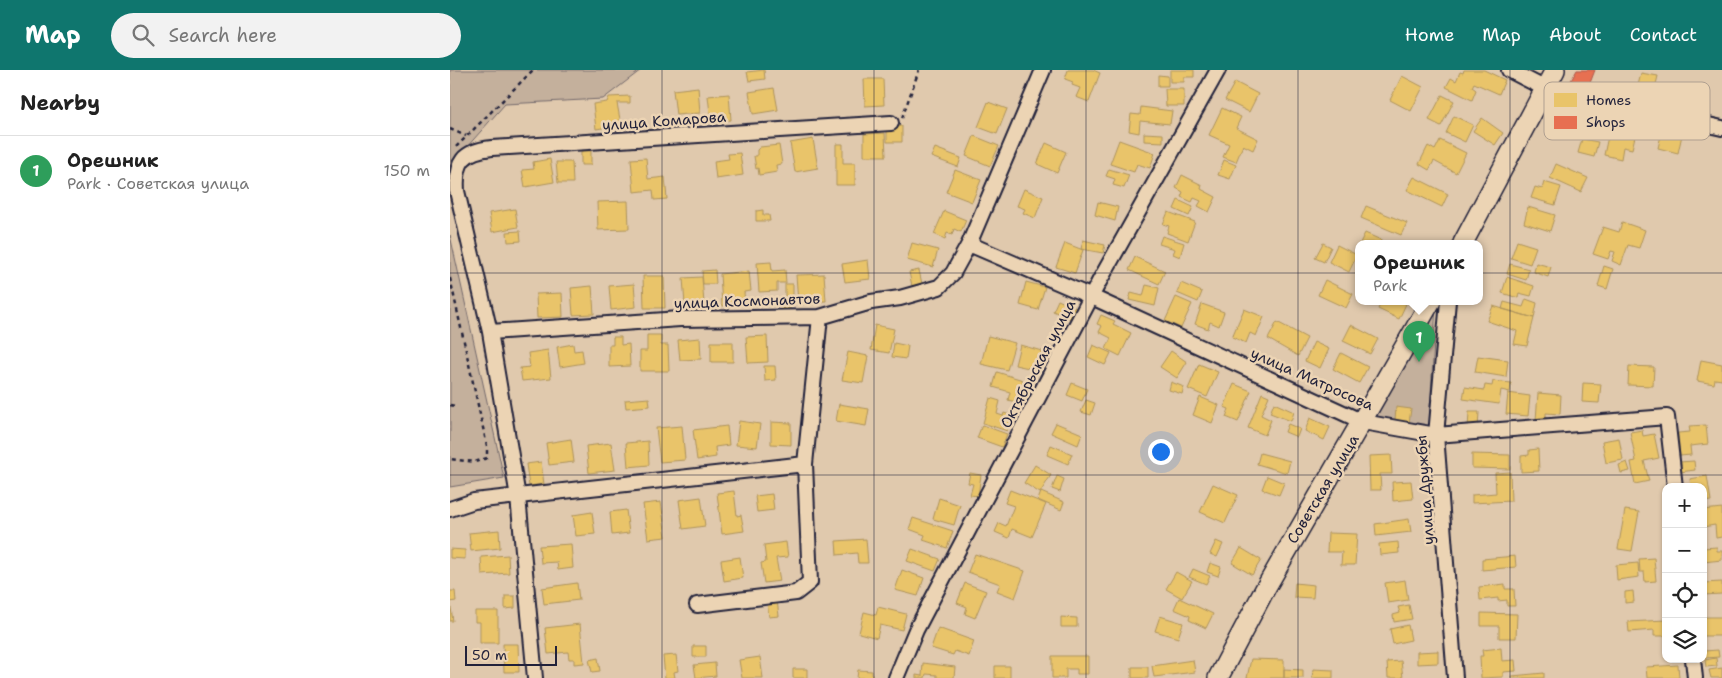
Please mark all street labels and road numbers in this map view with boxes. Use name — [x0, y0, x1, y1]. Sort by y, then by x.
street label: улица Комарова — [601, 107, 727, 135]
street label: улица Космонавтов — [673, 288, 821, 314]
street label: Октябрьская улица — [996, 296, 1081, 432]
street label: улица Матросова — [1247, 343, 1377, 415]
street label: Советская улица — [1282, 430, 1364, 547]
street label: улица Дружбы — [1411, 434, 1439, 546]

